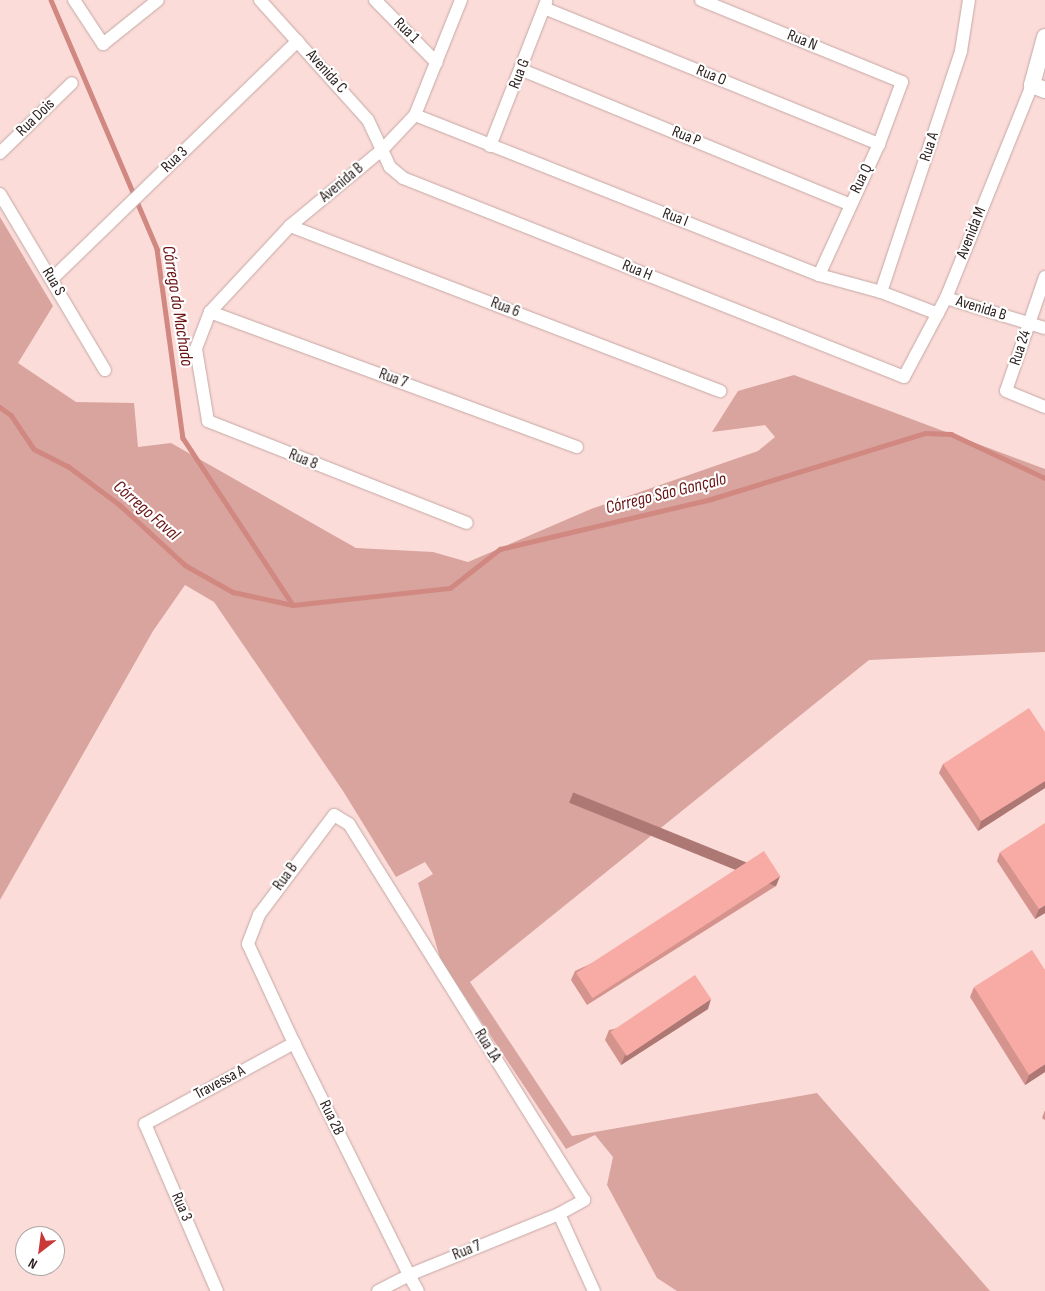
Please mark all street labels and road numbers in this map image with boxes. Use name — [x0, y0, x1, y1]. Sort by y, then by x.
street label: Rua 1 — [389, 14, 423, 48]
street label: Rua N — [784, 26, 820, 56]
street label: Avenida C — [301, 46, 351, 98]
street label: Rua G — [506, 56, 534, 92]
street label: Rua O — [693, 61, 729, 91]
street label: Rua Dois — [13, 95, 59, 141]
street label: Rua P — [669, 123, 703, 151]
street label: Rua A — [916, 130, 944, 164]
street label: Rua 3 — [158, 143, 192, 177]
street label: Avenida B — [316, 159, 368, 207]
street label: Rua Q — [847, 161, 877, 197]
street label: Rua I — [659, 204, 691, 232]
street label: Avenida M — [953, 204, 991, 262]
street label: Rua H — [619, 256, 655, 286]
street label: Rua S — [37, 264, 69, 300]
street label: Avenida B — [954, 292, 1008, 326]
street label: Rua 6 — [488, 294, 522, 322]
street label: Rua 24 — [1006, 328, 1036, 368]
street label: Rua 7 — [376, 365, 410, 393]
street label: Rua 8 — [286, 446, 320, 474]
street label: Rua B — [269, 859, 303, 895]
street label: Rua 1A — [469, 1026, 505, 1066]
street label: Travessa A — [191, 1062, 249, 1104]
street label: Rua 2B — [314, 1097, 348, 1139]
street label: Rua 3 — [166, 1190, 196, 1224]
street label: Rua 7 — [450, 1237, 484, 1265]

